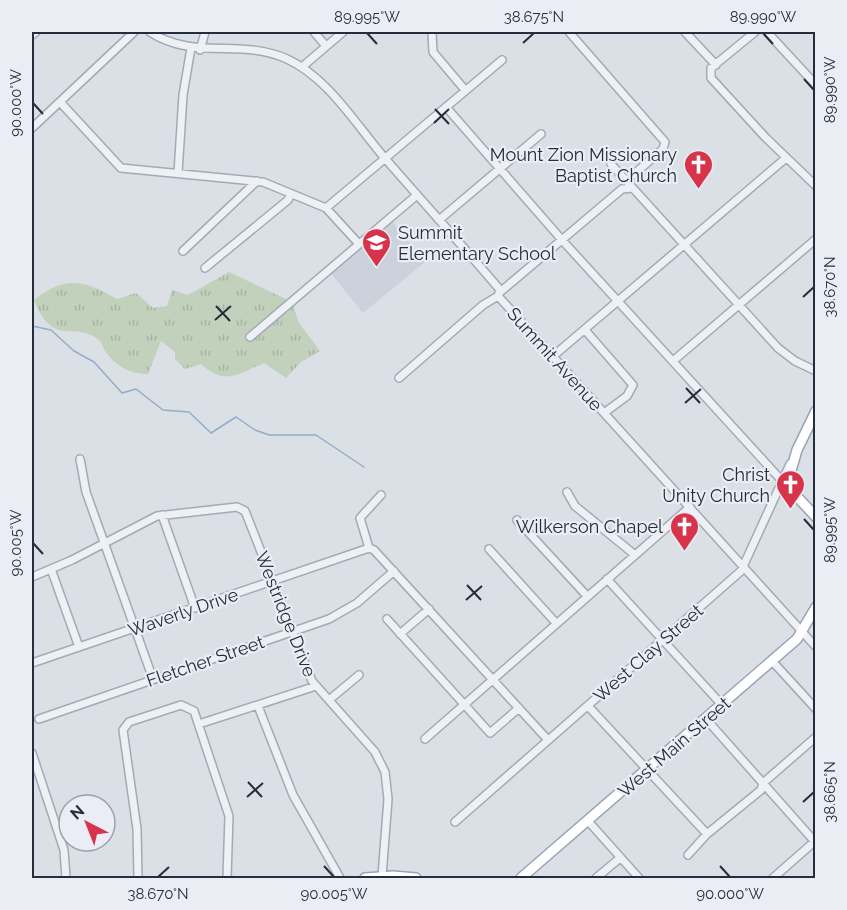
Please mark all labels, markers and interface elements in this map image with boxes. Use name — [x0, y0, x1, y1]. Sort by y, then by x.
text: 89.995°W — [334, 8, 400, 26]
text: 38.675°N — [504, 8, 564, 26]
text: 89.990°W — [730, 8, 797, 26]
text: 89.990°W — [821, 56, 839, 123]
text: 90.000°W — [7, 69, 25, 137]
place label: Mount Zion Missionary Baptist Church — [490, 144, 677, 186]
church icon: Mount Zion Missionary Baptist Church — [682, 148, 714, 190]
place label: Summit Elementary School — [398, 222, 556, 264]
school or university icon: Summit Elementary School — [361, 226, 393, 268]
text: 38.670°N — [821, 256, 839, 318]
street label: Summit Avenue — [503, 303, 607, 415]
place label: Christ Unity Church — [662, 464, 770, 506]
church icon: Christ Unity Church — [775, 468, 807, 510]
text: 89.995°W — [821, 497, 839, 563]
text: 90.005°W — [7, 509, 25, 577]
church icon: Wilkerson Chapel — [668, 510, 700, 552]
place label: Wilkerson Chapel — [516, 516, 663, 537]
street label: Westridge Drive — [251, 548, 321, 680]
street label: Waverly Drive — [125, 583, 241, 641]
street label: West Clay Street — [589, 600, 707, 706]
street label: Fletcher Street — [143, 631, 267, 691]
street label: West Main Street — [614, 693, 734, 801]
text: 38.665°N — [821, 761, 839, 823]
north arrow — [57, 793, 117, 853]
text: N — [66, 801, 88, 823]
text: 38.670°N — [127, 885, 189, 903]
text: 90.005°W — [300, 885, 368, 903]
text: 90.000°W — [696, 885, 764, 903]

